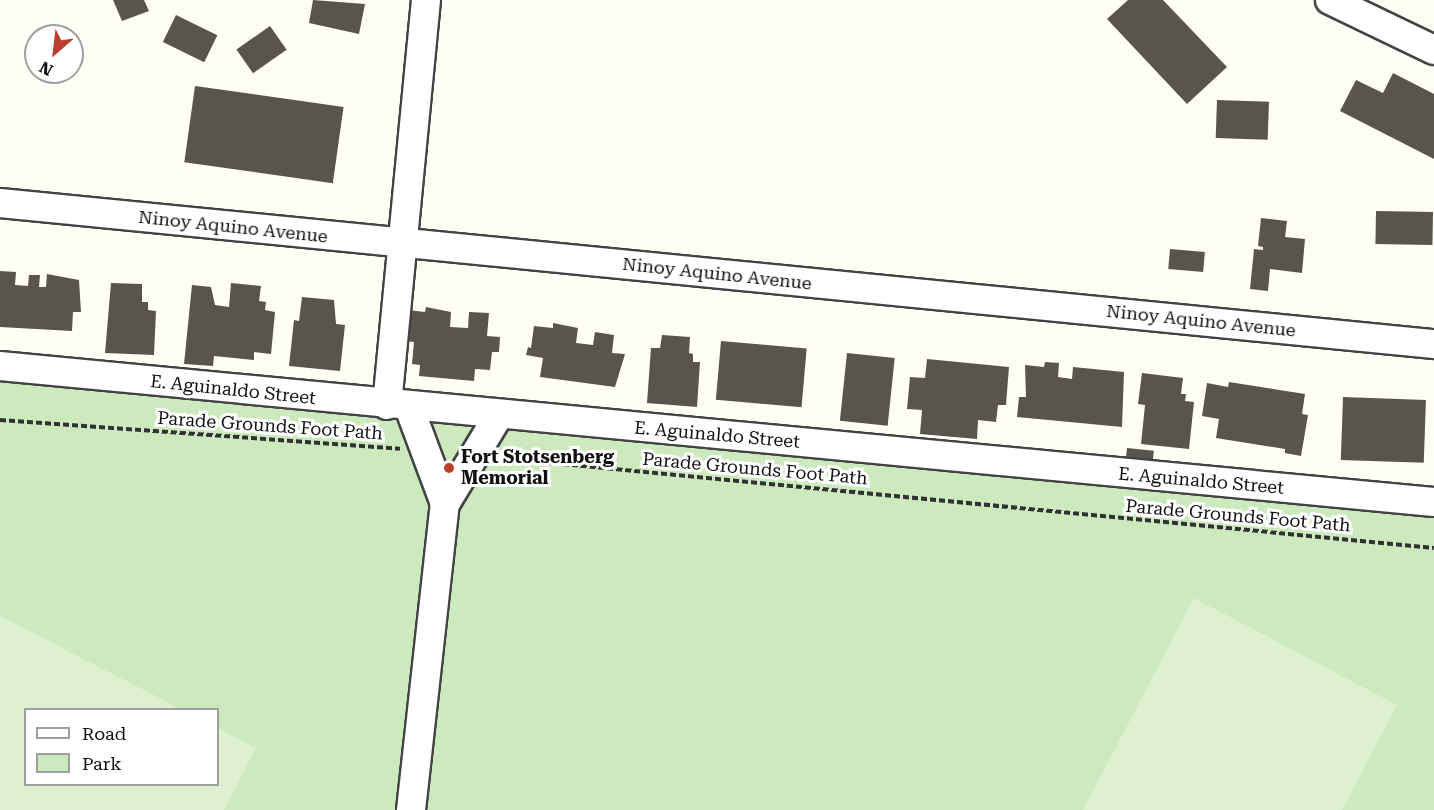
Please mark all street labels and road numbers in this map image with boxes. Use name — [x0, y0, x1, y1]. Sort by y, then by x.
street label: Ninoy Aquino Avenue — [137, 206, 329, 248]
street label: Ninoy Aquino Avenue — [621, 253, 813, 295]
street label: Ninoy Aquino Avenue — [1105, 300, 1297, 342]
street label: E. Aguinaldo Street — [149, 371, 317, 409]
street label: Parade Grounds Foot Path — [157, 407, 383, 445]
street label: E. Aguinaldo Street — [633, 417, 801, 453]
street label: Parade Grounds Foot Path — [642, 448, 868, 490]
street label: E. Aguinaldo Street — [1117, 463, 1285, 499]
street label: Parade Grounds Foot Path — [1125, 495, 1351, 537]

